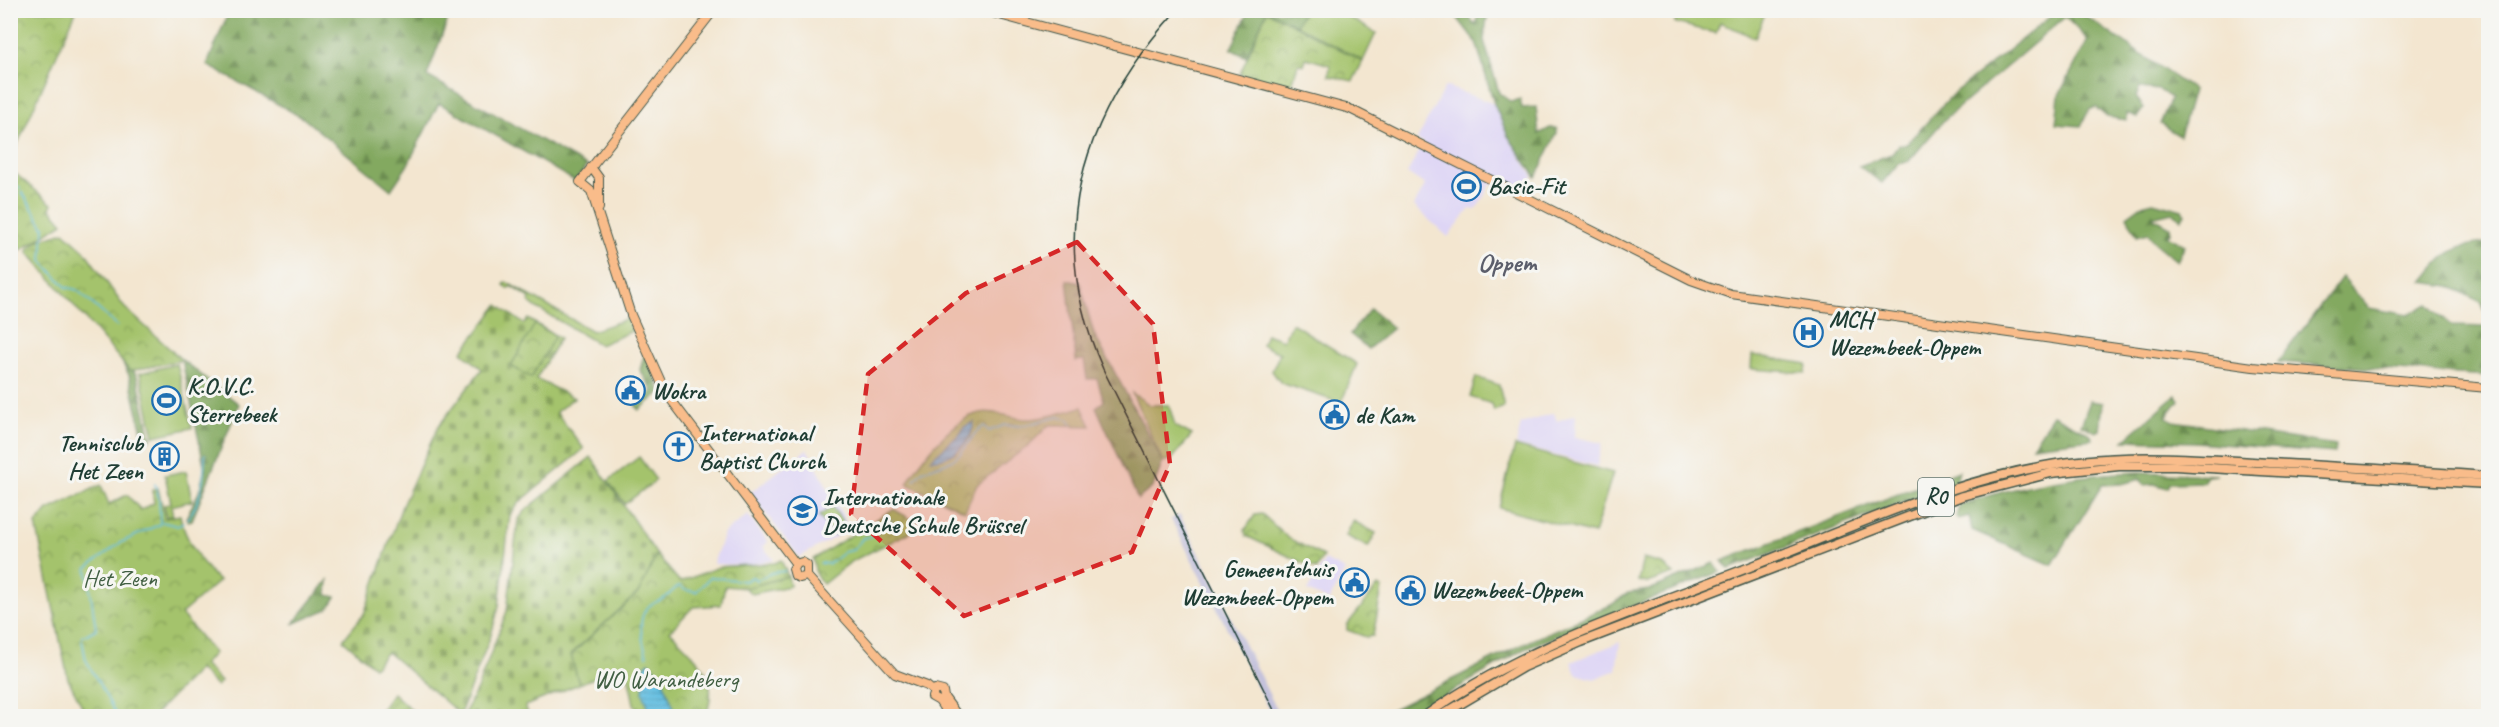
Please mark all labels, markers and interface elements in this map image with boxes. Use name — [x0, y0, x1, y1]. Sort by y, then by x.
sports icon: Basic-Fit — [1451, 170, 1483, 202]
place label: Basic-Fit — [1488, 171, 1568, 201]
district label: Oppem — [1478, 245, 1538, 279]
place label: MCH Wezembeek-Oppem — [1829, 304, 1982, 362]
hospital icon: MCH Wezembeek-Oppem — [1792, 317, 1824, 349]
place label: K.O.V.C. Sterrebeek — [187, 371, 278, 429]
public building icon: Wokra — [615, 375, 647, 407]
place label: Wokra — [652, 376, 708, 406]
sports icon: K.O.V.C. Sterrebeek — [150, 384, 182, 416]
public building icon: de Kam — [1318, 399, 1350, 431]
place label: de Kam — [1355, 400, 1416, 430]
place label: International Baptist Church — [699, 418, 827, 476]
place label: Tennisclub Het Zeen — [58, 428, 145, 486]
church icon: International Baptist Church — [662, 431, 694, 463]
building icon: Tennisclub Het Zeen — [148, 441, 180, 473]
road number: R0 — [1918, 478, 1954, 516]
place label: Internationale Deutsche Schule Brüssel — [823, 482, 1028, 540]
school or university icon: Internationale Deutsche Schule Brüssel — [786, 495, 818, 527]
place label: Gemeentehuis Wezembeek-Oppem — [1182, 554, 1336, 612]
park label: Het Zeen — [83, 563, 157, 593]
public building icon: Gemeentehuis Wezembeek-Oppem — [1338, 567, 1370, 599]
public building icon: Wezembeek-Oppem — [1394, 574, 1426, 606]
place label: Wezembeek-Oppem — [1431, 575, 1584, 605]
park label: WO Warandeberg — [594, 664, 740, 694]

